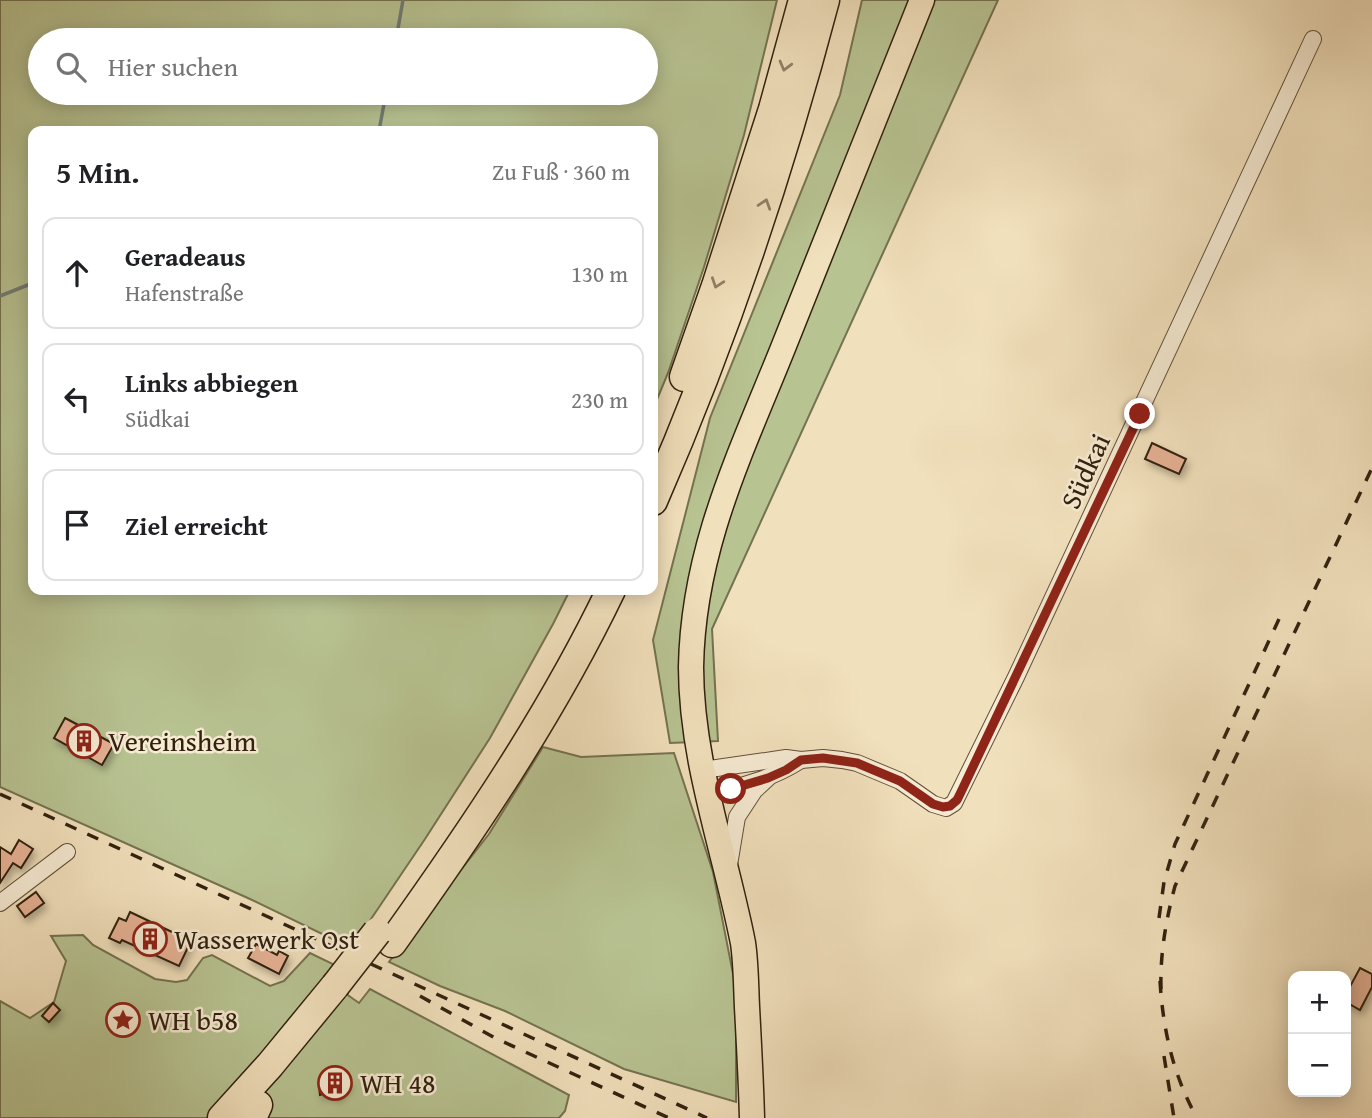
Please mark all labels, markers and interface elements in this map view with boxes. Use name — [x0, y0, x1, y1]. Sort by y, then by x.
search box — [28, 28, 658, 105]
text: Hier suchen — [108, 47, 238, 86]
icon: search — [52, 48, 90, 86]
one-way arrow — [779, 60, 794, 72]
text: 5 Min. — [56, 150, 139, 194]
text: Zu Fuß · 360 m — [492, 155, 630, 188]
one-way arrow — [757, 199, 771, 211]
text: Geradeaus — [125, 237, 246, 276]
icon: ahead — [58, 254, 96, 292]
text: 130 m — [571, 257, 628, 290]
text: Hafenstraße — [125, 276, 244, 309]
one-way arrow — [711, 276, 725, 288]
text: Links abbiegen — [125, 363, 298, 402]
icon: left — [58, 380, 96, 418]
text: 230 m — [571, 383, 628, 416]
route end — [1124, 398, 1155, 429]
text: Südkai — [125, 402, 190, 435]
street label: Südkai — [1049, 426, 1120, 515]
icon: arrive — [58, 506, 96, 544]
text: Ziel erreicht — [125, 506, 268, 545]
place label: Vereinsheim — [108, 720, 256, 761]
building icon: Vereinsheim — [65, 722, 103, 760]
route start — [715, 773, 746, 804]
place label: Wasserwerk Ost — [174, 918, 359, 959]
building icon: Wasserwerk Ost — [131, 920, 169, 958]
map controls — [1288, 971, 1351, 1097]
button: + — [1288, 971, 1351, 1034]
place label: WH b58 — [148, 999, 238, 1040]
place icon: WH b58 — [104, 1001, 142, 1039]
button: − — [1288, 1034, 1351, 1097]
place label: WH 48 — [360, 1062, 436, 1103]
building icon: WH 48 — [316, 1064, 354, 1102]

